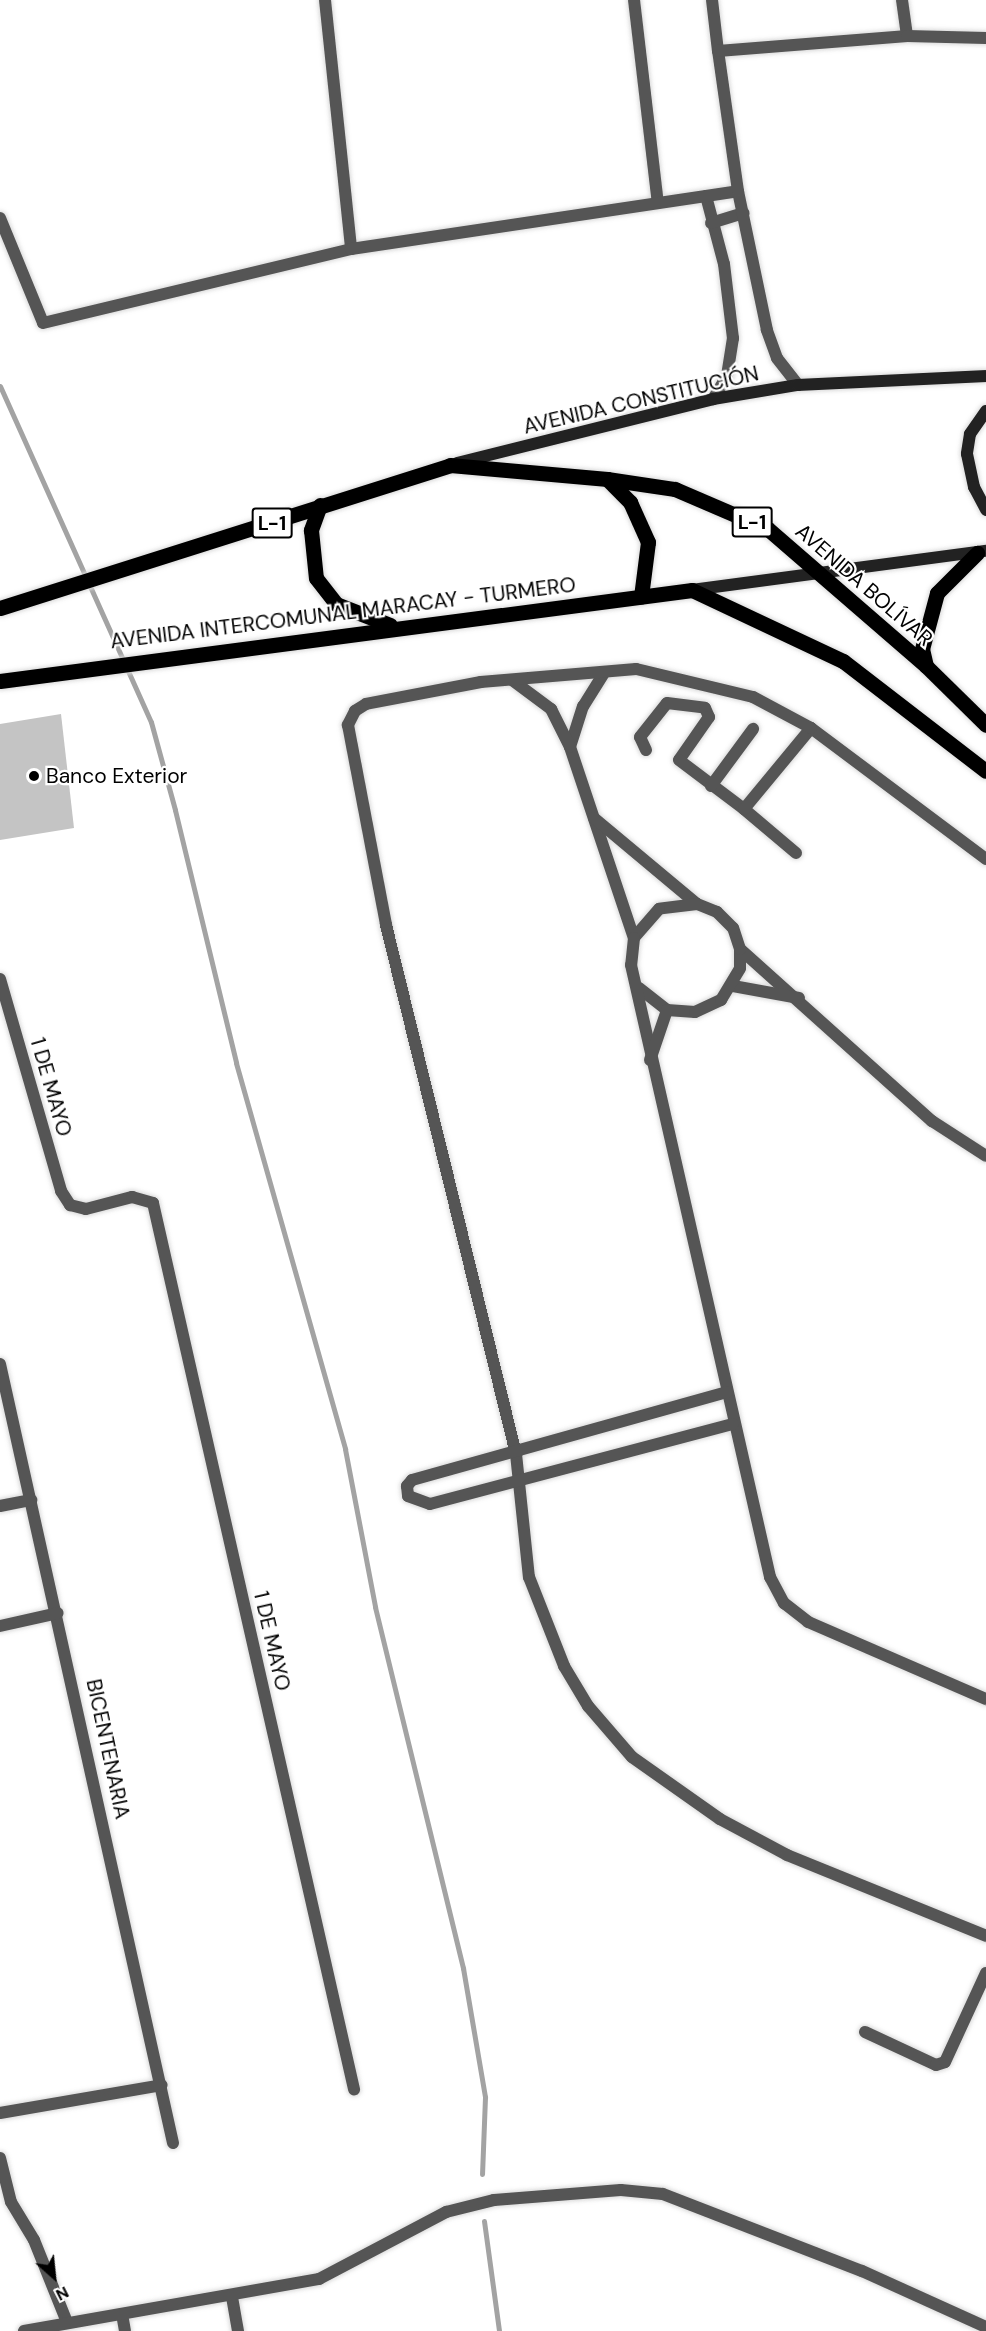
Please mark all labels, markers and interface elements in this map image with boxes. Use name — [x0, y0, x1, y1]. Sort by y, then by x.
street label: AVENIDA CONSTITUCIÓN — [521, 361, 761, 439]
road number: L-1 — [731, 505, 773, 539]
road number: L-1 — [251, 506, 293, 540]
street label: AVENIDA BOLÍVAR — [790, 519, 938, 651]
street label: AVENIDA INTERCOMUNAL MARACAY - TURMERO — [109, 572, 577, 654]
place label: Banco Exterior — [46, 763, 187, 789]
marker: Banco Exterior — [27, 769, 41, 783]
street label: 1 DE MAYO — [25, 1035, 77, 1139]
street label: 1 DE MAYO — [248, 1589, 296, 1693]
street label: BICENTENARIA — [81, 1677, 135, 1821]
north arrow — [24, 2247, 84, 2307]
text: N — [52, 2281, 72, 2305]

